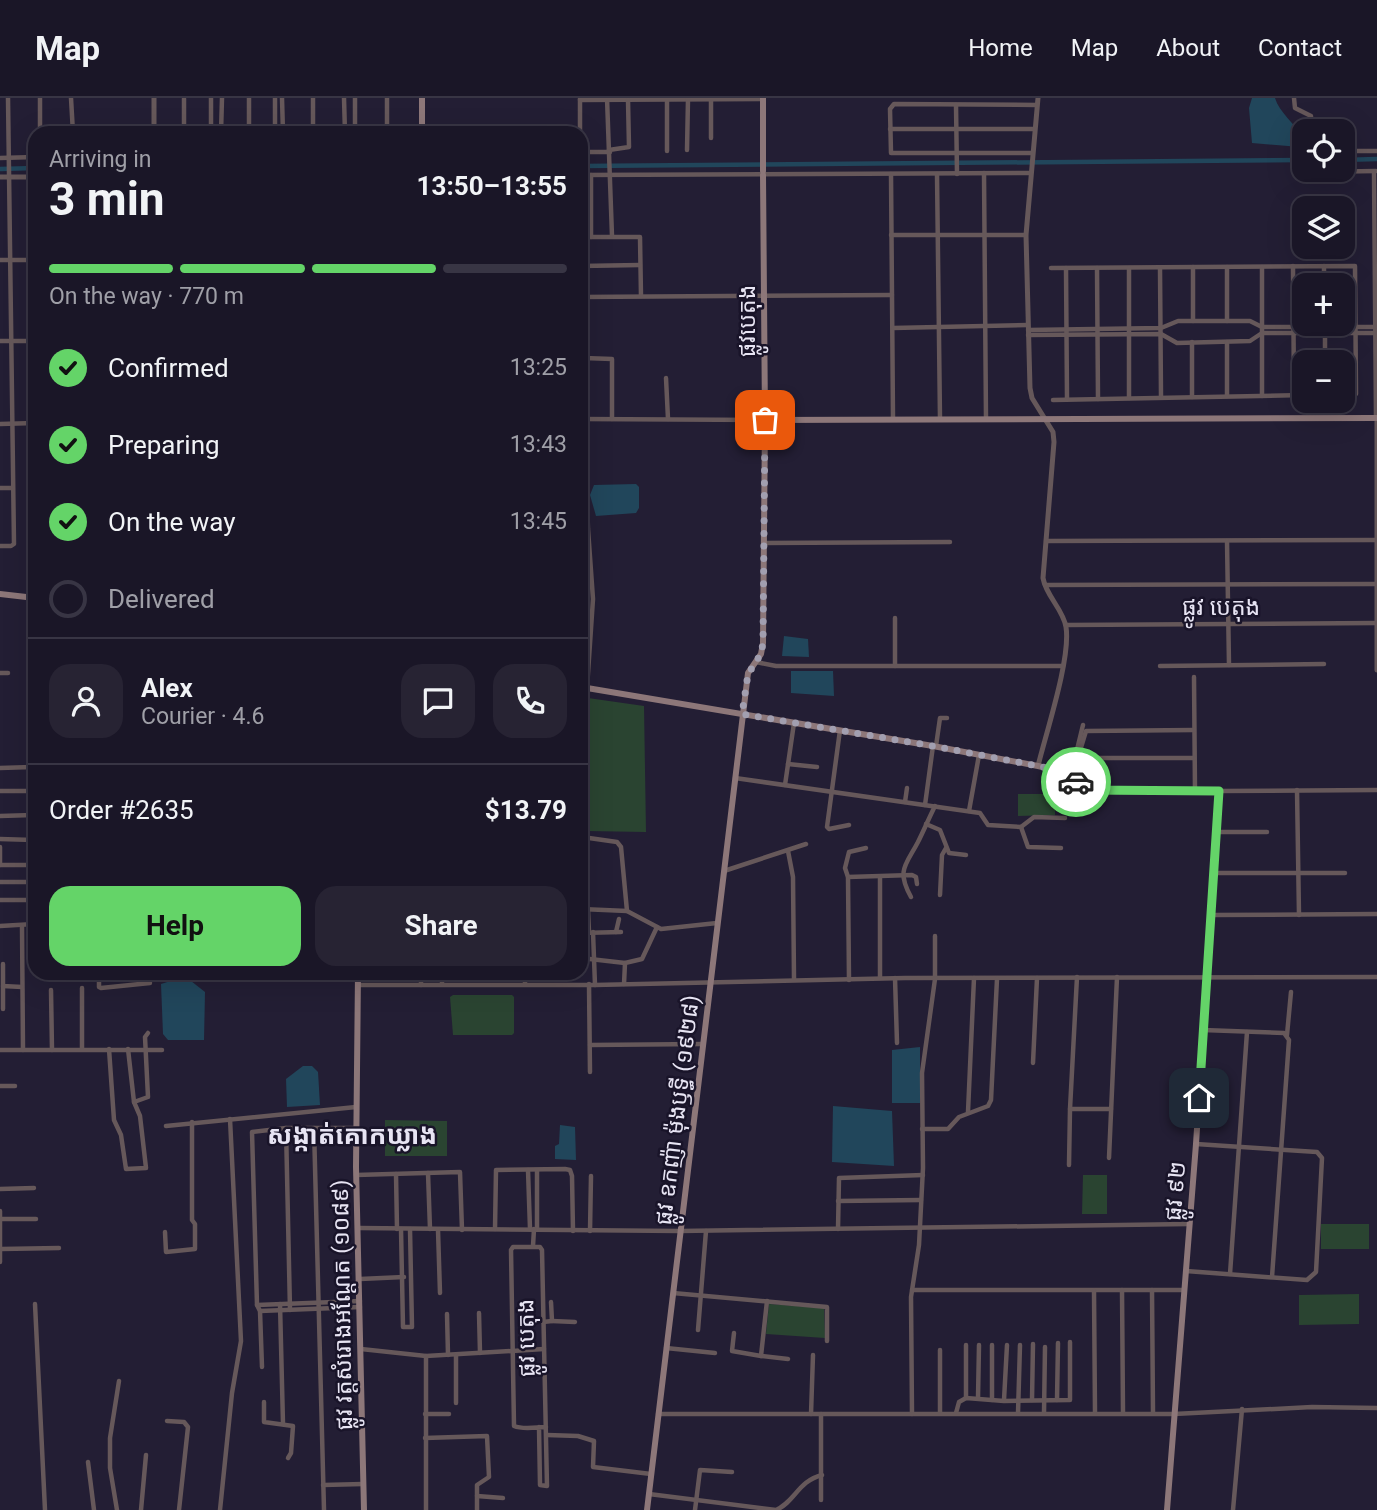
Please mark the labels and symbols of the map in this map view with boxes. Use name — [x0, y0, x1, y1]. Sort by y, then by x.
street label: ផ្លូវបេតុង — [734, 285, 769, 357]
pin — [735, 390, 795, 450]
street label: ផ្លូវ បេតុង — [1182, 594, 1260, 629]
courier — [1041, 747, 1111, 817]
street label: ផ្លូវ ឧកញ៉ា ម៉ុងឫទ្ធី (១៩២៨) — [650, 993, 713, 1228]
pin — [1169, 1068, 1229, 1128]
district label: សង្កាត់គោកឃ្លាង — [267, 1120, 437, 1152]
street label: ផ្លូវ ៩២ — [1159, 1160, 1199, 1223]
street label: ផ្លូវ វត្តសំរោងអណ្ដែត (១០៨៩) — [325, 1179, 366, 1431]
street label: ផ្លូវ បេតុង — [512, 1299, 548, 1377]

